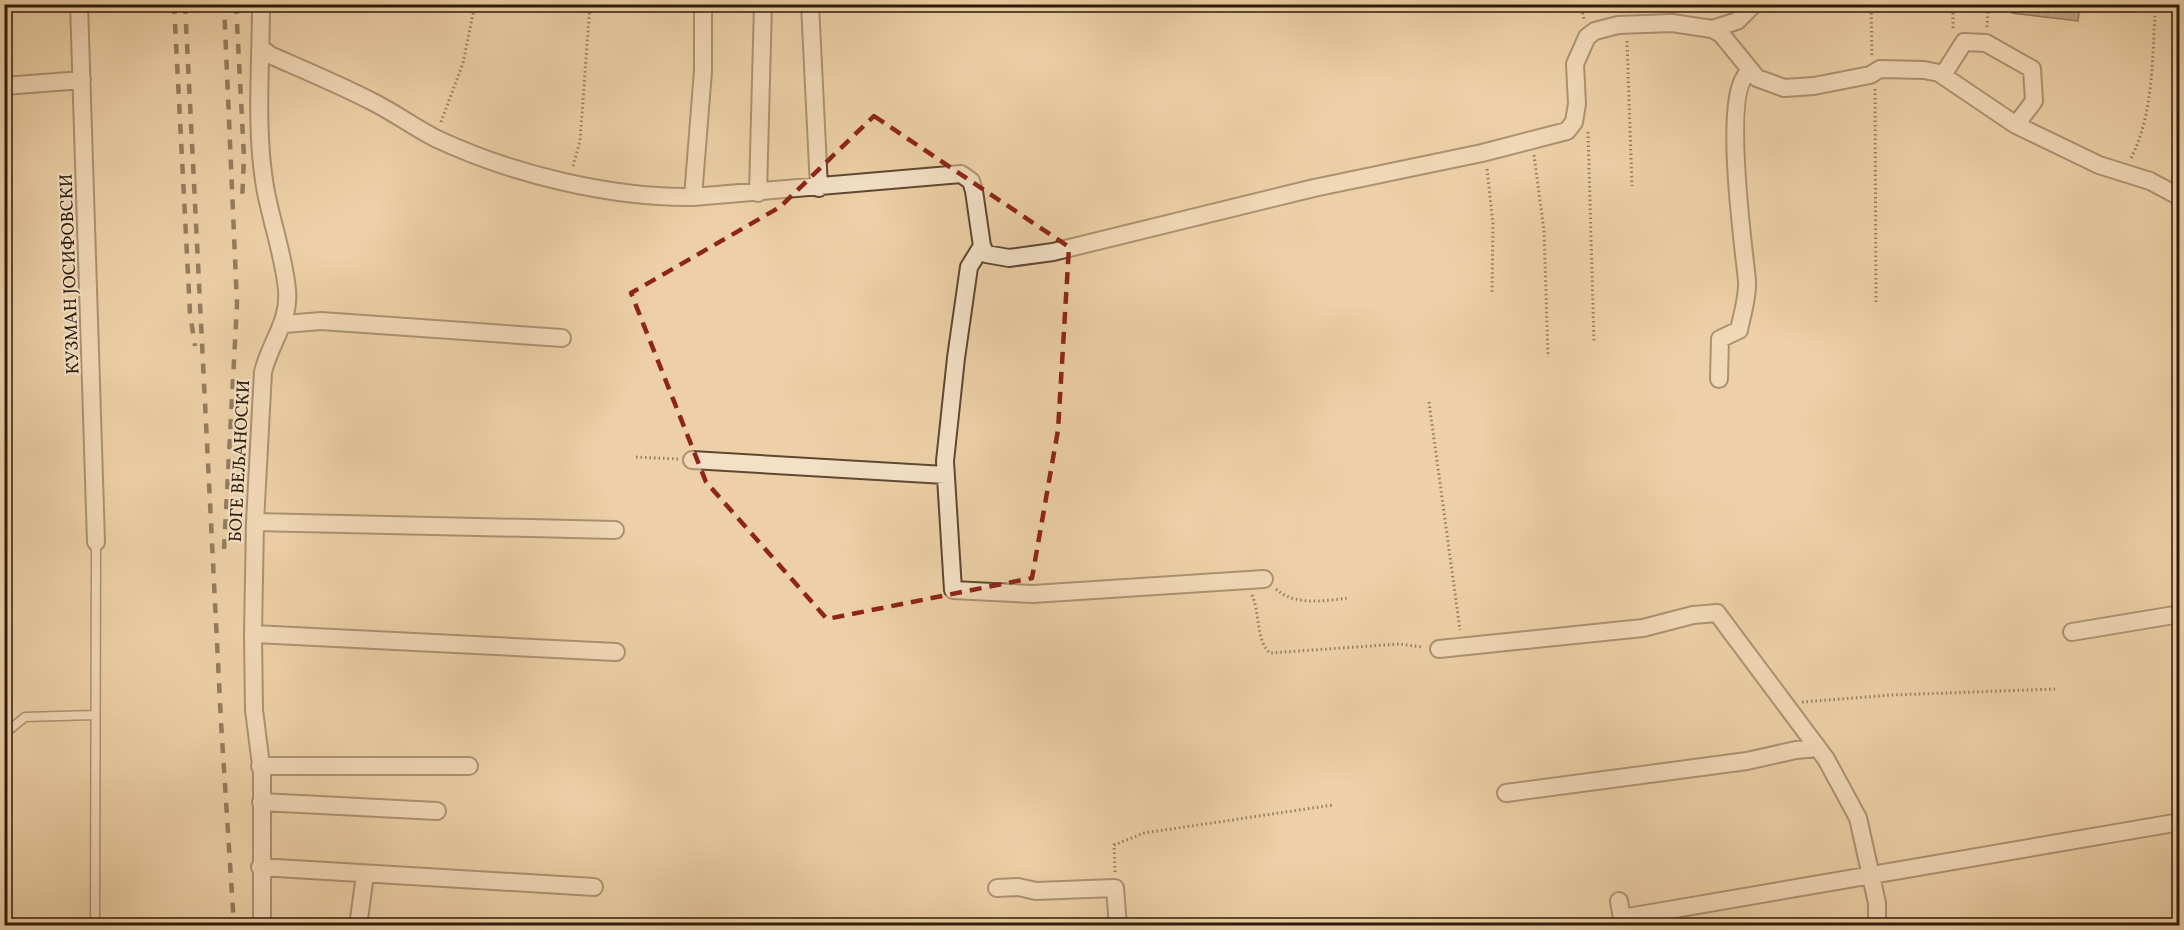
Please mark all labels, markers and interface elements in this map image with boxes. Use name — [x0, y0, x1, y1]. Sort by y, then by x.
street label: КУЗМАН ЈОСИФОВСКИ — [55, 173, 86, 375]
street label: БОГЕ ВЕЉАНОСКИ — [224, 379, 257, 543]

